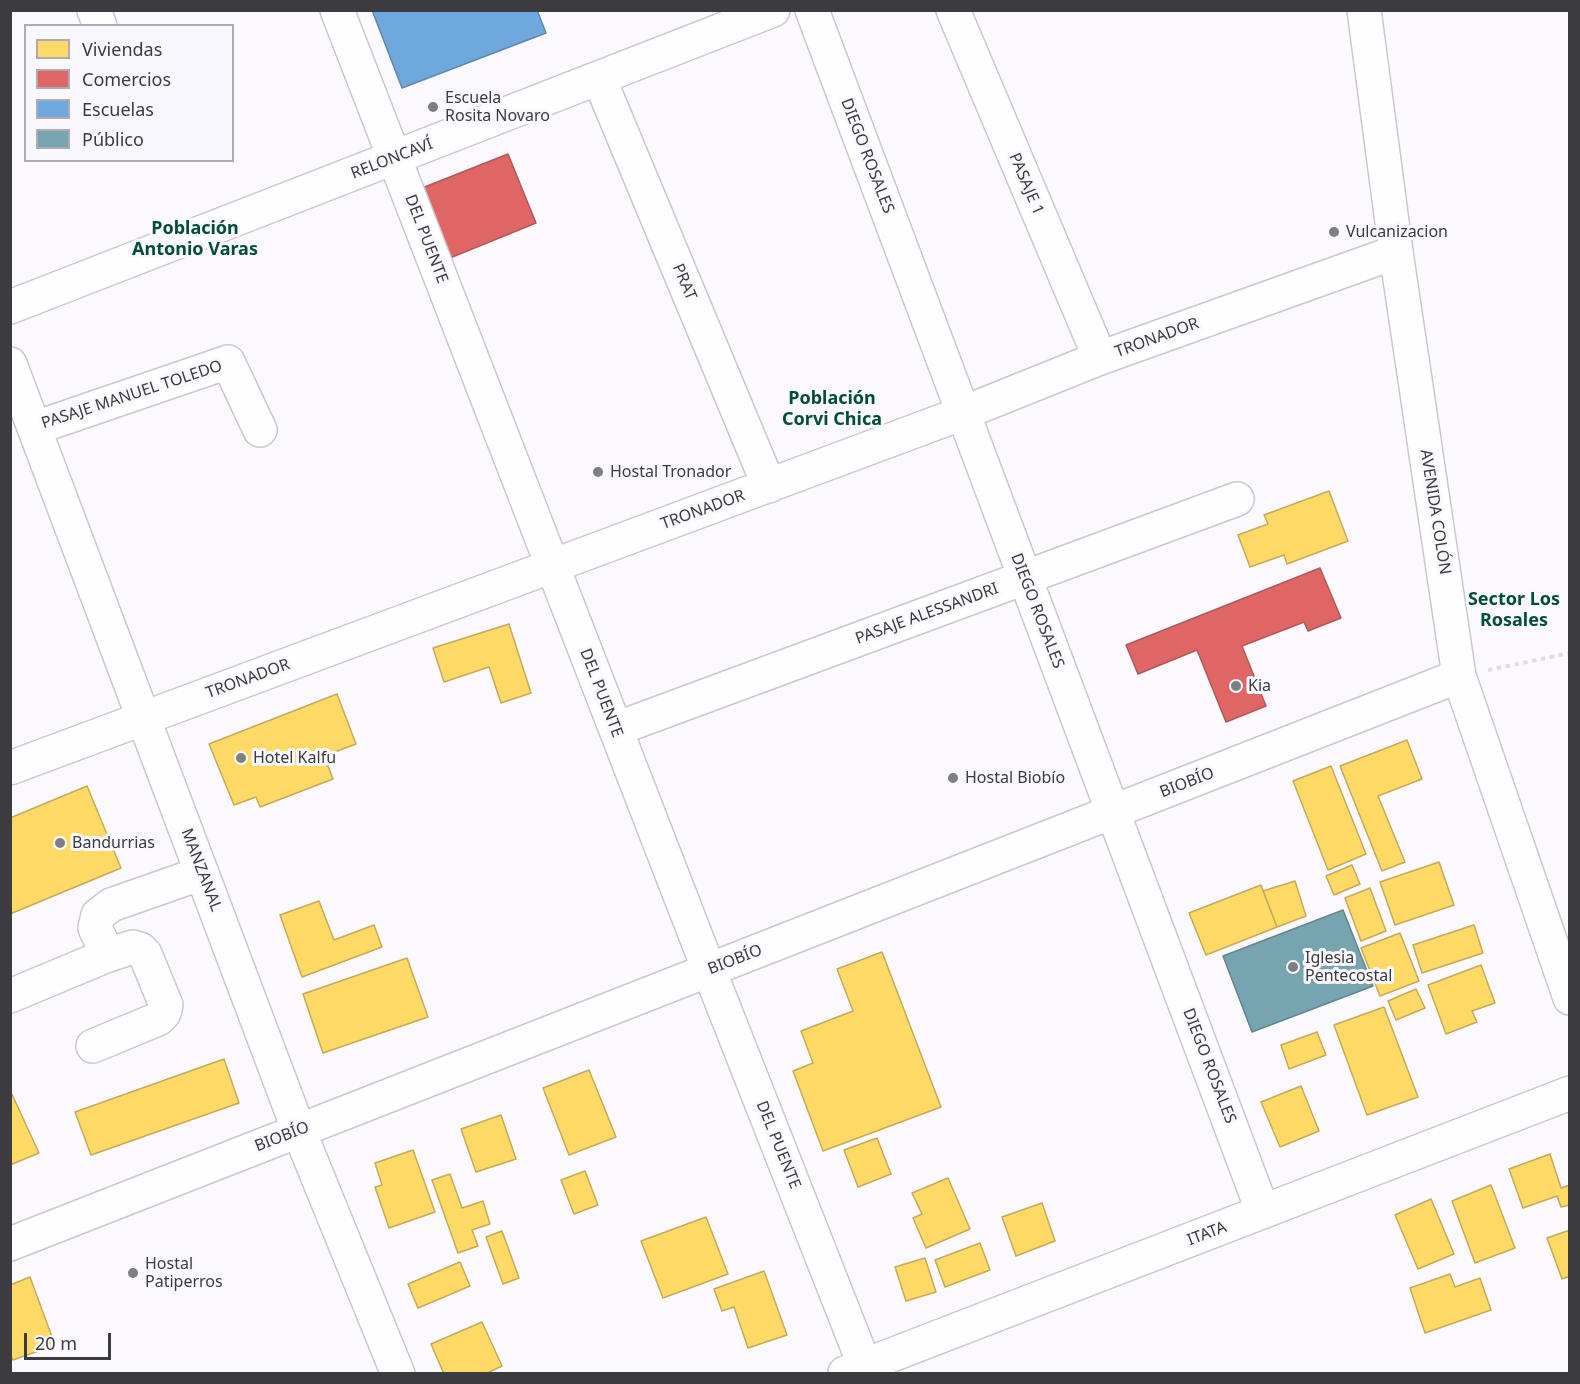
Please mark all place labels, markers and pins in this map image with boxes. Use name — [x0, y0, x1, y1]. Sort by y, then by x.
place label: Escuela Rosita Novaro — [445, 88, 550, 126]
marker: Escuela Rosita Novaro — [426, 100, 440, 114]
place label: Vulcanizacion — [1346, 222, 1448, 242]
marker: Vulcanizacion — [1327, 225, 1341, 239]
place label: Hostal Tronador — [610, 462, 731, 482]
marker: Hostal Tronador — [591, 465, 605, 479]
place label: Kia — [1248, 676, 1271, 696]
marker: Kia — [1229, 679, 1243, 693]
place label: Hotel Kalfu — [253, 748, 336, 768]
marker: Hotel Kalfu — [234, 751, 248, 765]
place label: Hostal Biobío — [965, 768, 1065, 788]
marker: Hostal Biobío — [946, 771, 960, 785]
place label: Bandurrias — [72, 833, 155, 853]
marker: Bandurrias — [53, 836, 67, 850]
place label: Iglesia Pentecostal — [1305, 948, 1392, 986]
marker: Iglesia Pentecostal — [1286, 960, 1300, 974]
place label: Hostal Patiperros — [145, 1254, 223, 1292]
marker: Hostal Patiperros — [126, 1266, 140, 1280]

